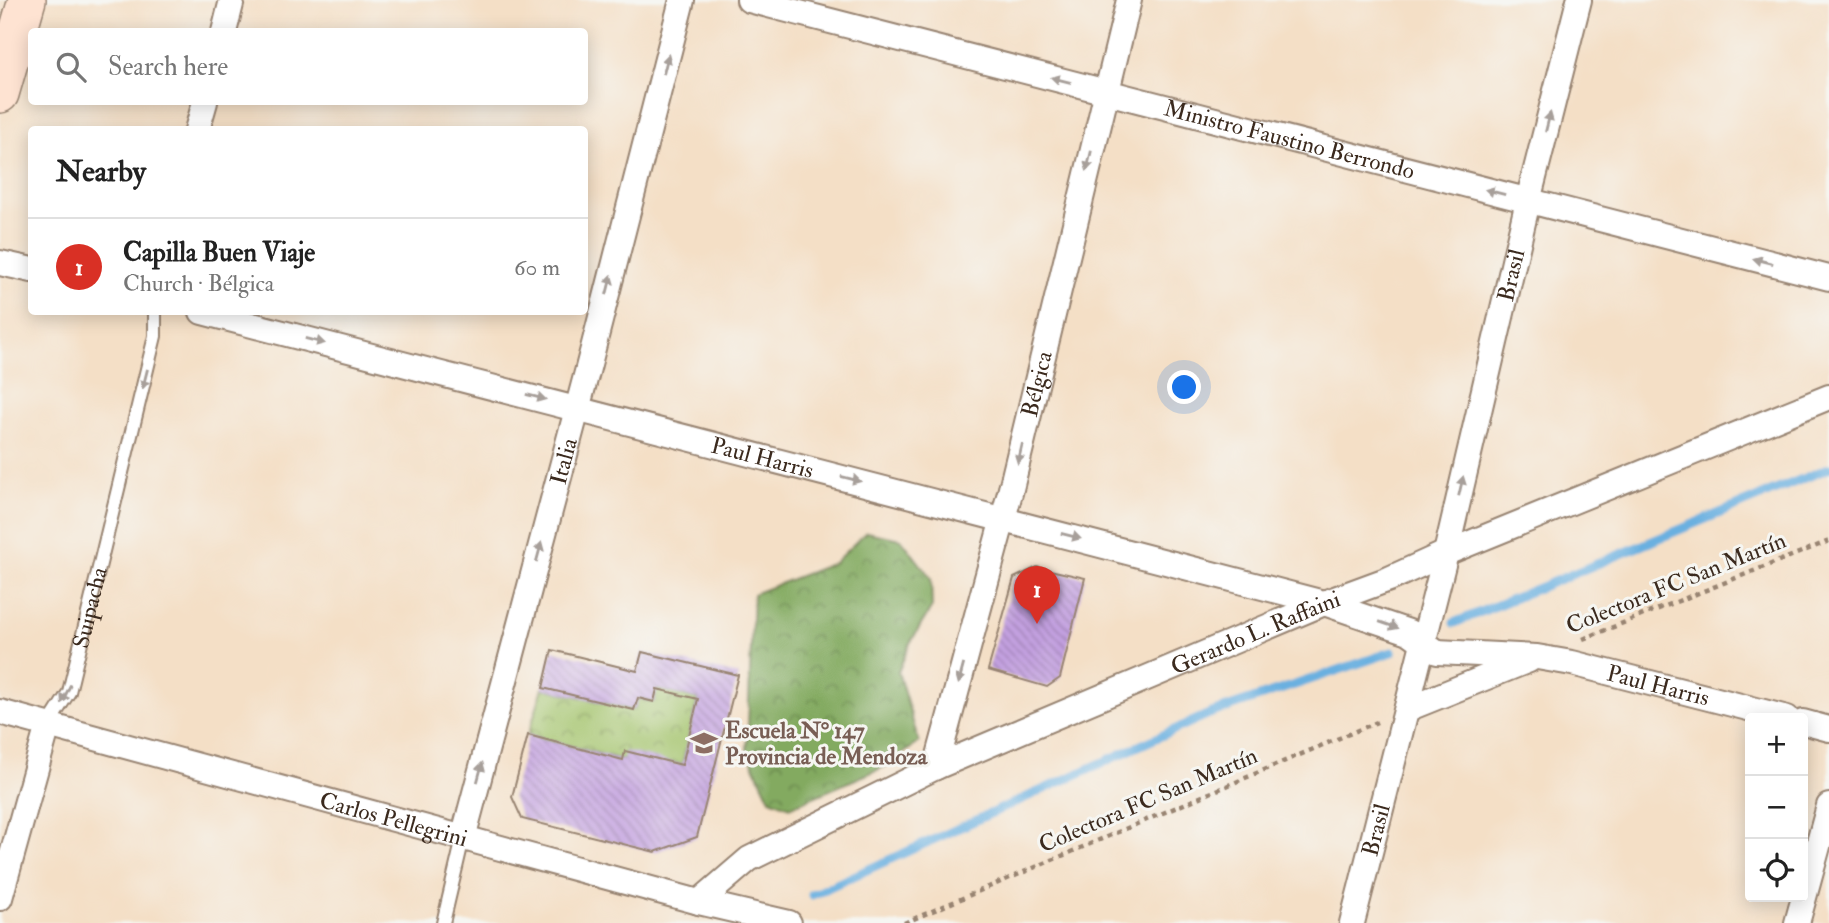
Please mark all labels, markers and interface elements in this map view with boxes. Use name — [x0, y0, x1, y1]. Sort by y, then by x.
search box — [28, 28, 588, 105]
icon: search — [52, 48, 90, 86]
text: Search here — [108, 51, 228, 83]
one-way arrow — [661, 53, 672, 75]
one-way arrow — [1050, 74, 1072, 85]
street label: Ministro Faustino Berrondo — [1161, 93, 1418, 185]
one-way arrow — [1543, 111, 1554, 133]
one-way arrow — [1083, 150, 1094, 172]
text: Nearby — [56, 153, 146, 190]
one-way arrow — [1484, 186, 1506, 197]
text: Capilla Buen Viaje — [123, 237, 315, 269]
street label: Brasil — [1491, 246, 1531, 304]
text: 1 — [75, 253, 83, 282]
text: 60 m — [514, 253, 560, 282]
one-way arrow — [1752, 255, 1774, 266]
text: Church · Bélgica — [123, 269, 274, 298]
one-way arrow — [604, 273, 615, 295]
one-way arrow — [304, 336, 326, 347]
street label: Bélgica — [1014, 348, 1058, 420]
one-way arrow — [139, 368, 150, 390]
your location — [1167, 370, 1201, 404]
one-way arrow — [525, 392, 547, 403]
street label: Paul Harris — [708, 430, 817, 485]
street label: Italia — [543, 434, 584, 488]
one-way arrow — [1014, 443, 1025, 465]
one-way arrow — [840, 474, 862, 485]
one-way arrow — [1456, 475, 1467, 497]
street label: Colectora FC San Martín — [1562, 526, 1790, 640]
one-way arrow — [1060, 531, 1082, 542]
one-way arrow — [534, 541, 544, 562]
street label: Suipacha — [66, 563, 113, 651]
pin: 1 — [1014, 566, 1060, 624]
street label: Gerardo L. Raffaini — [1166, 584, 1344, 681]
one-way arrow — [1379, 620, 1400, 631]
street label: Paul Harris — [1604, 658, 1713, 712]
one-way arrow — [955, 663, 966, 685]
one-way arrow — [60, 684, 72, 704]
map controls — [1745, 713, 1808, 902]
button: + — [1745, 713, 1808, 776]
place label: Escuela N° 147 Provincia de Mendoza — [725, 716, 929, 771]
school or university icon: Escuela N° 147 Provincia de Mendoza — [689, 728, 719, 758]
street label: Colectora FC San Martín — [1034, 741, 1262, 859]
one-way arrow — [476, 761, 486, 782]
button: − — [1745, 776, 1808, 839]
street label: Carlos Pellegrini — [317, 785, 471, 853]
street label: Brasil — [1355, 801, 1396, 859]
button: locate — [1745, 839, 1808, 902]

